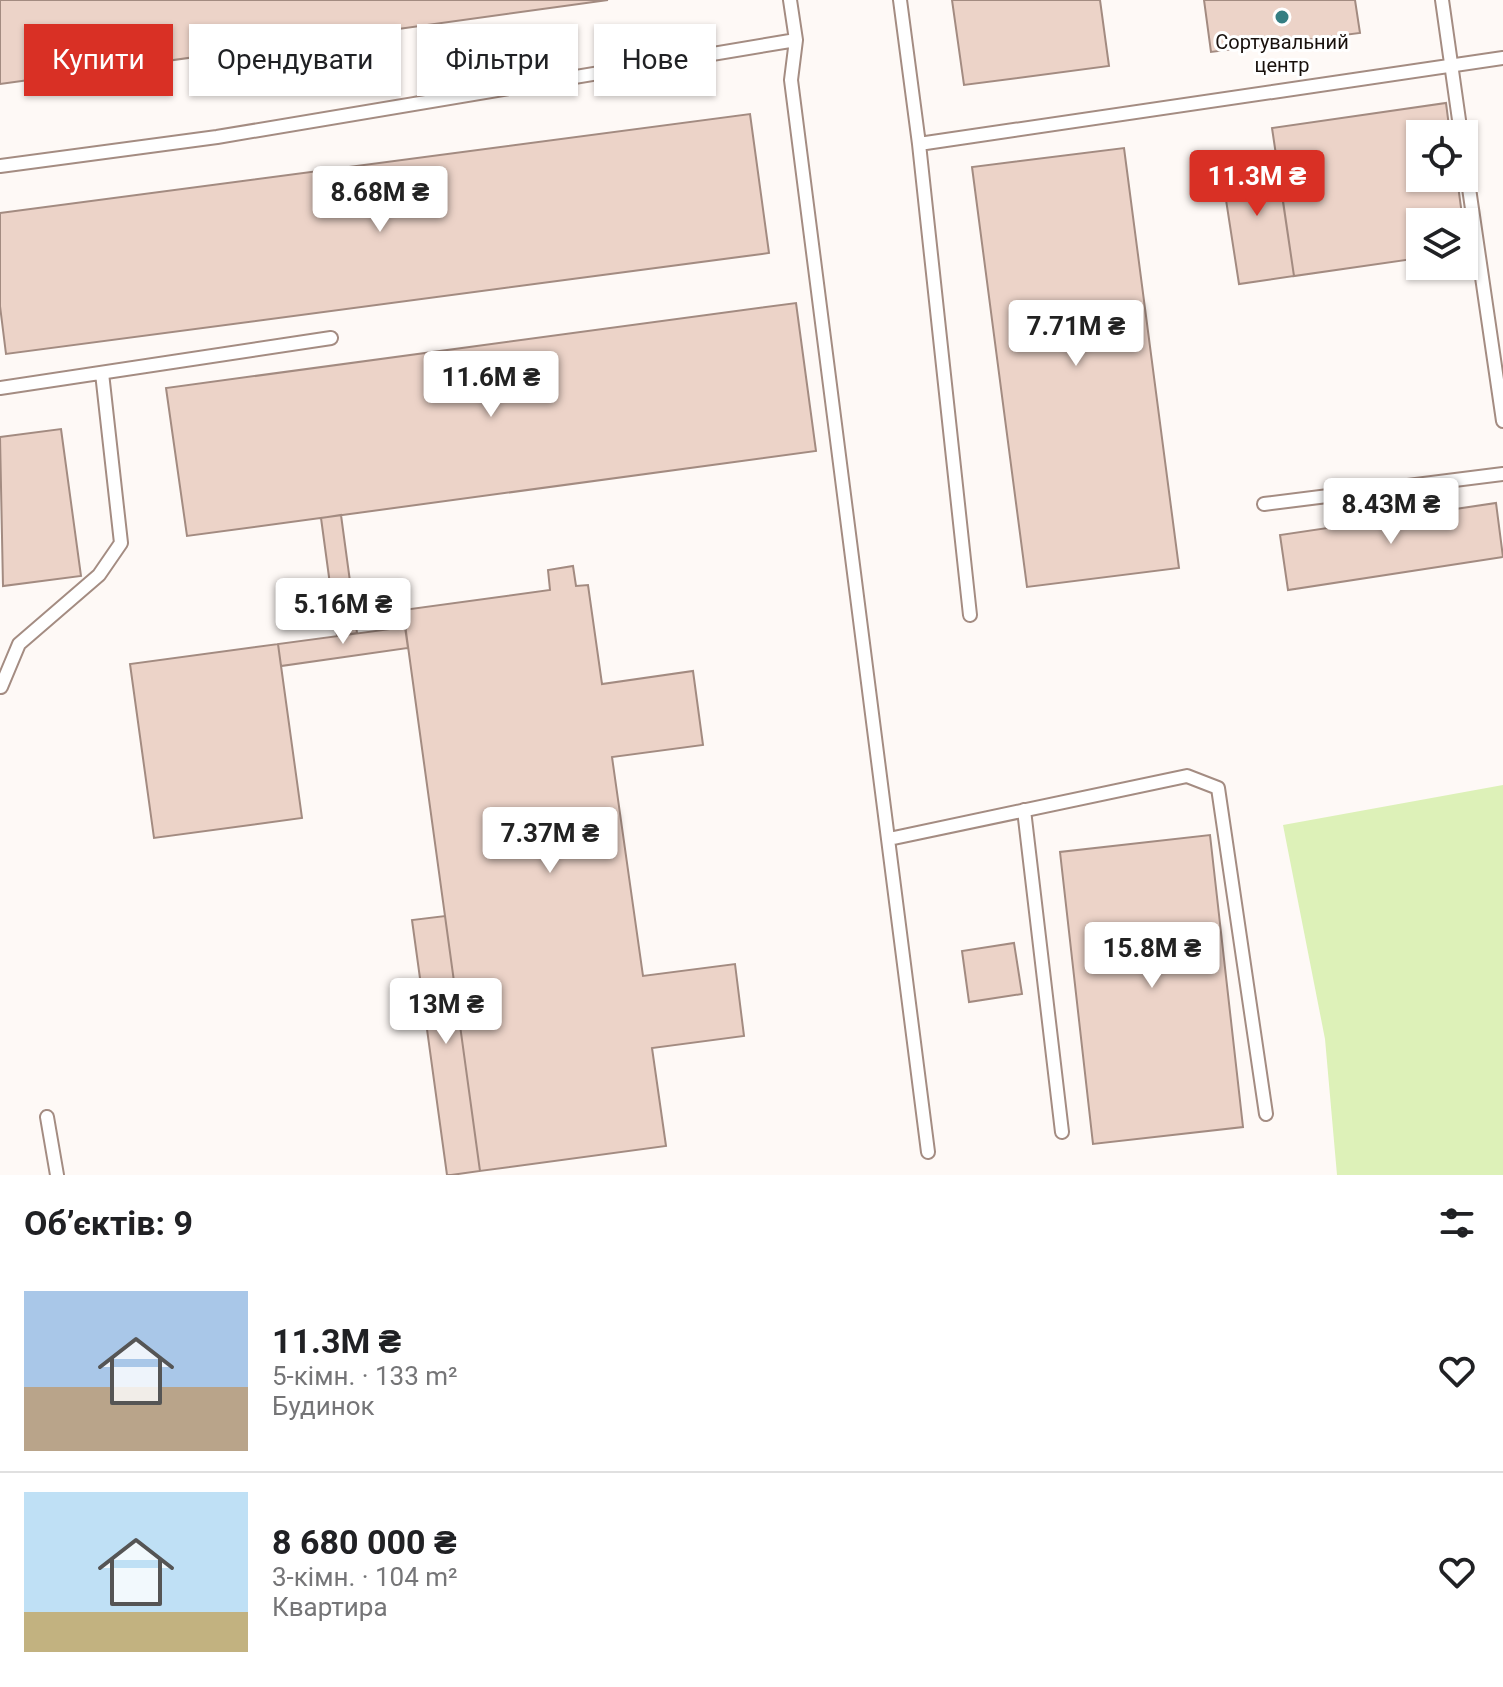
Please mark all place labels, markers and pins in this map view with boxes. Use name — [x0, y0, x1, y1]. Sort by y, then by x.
marker: Сортувальний центр — [1273, 8, 1291, 26]
place label: Сортувальний центр — [1215, 30, 1349, 77]
pin: 11.3M ₴ — [1183, 150, 1331, 218]
pin: 8.68M ₴ — [306, 166, 454, 234]
pin: 7.71M ₴ — [1002, 300, 1150, 368]
pin: 11.6M ₴ — [417, 351, 565, 419]
pin: 8.43M ₴ — [1317, 478, 1465, 546]
pin: 5.16M ₴ — [269, 578, 417, 646]
pin: 7.37M ₴ — [476, 807, 624, 875]
pin: 15.8M ₴ — [1078, 922, 1226, 990]
pin: 13M ₴ — [390, 978, 502, 1046]

